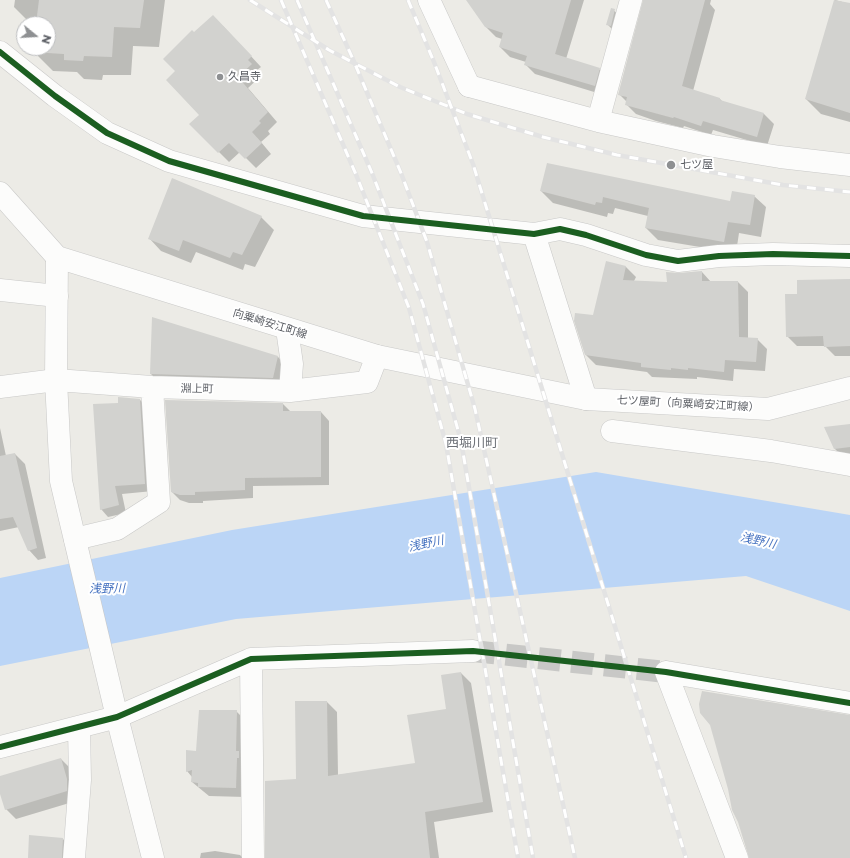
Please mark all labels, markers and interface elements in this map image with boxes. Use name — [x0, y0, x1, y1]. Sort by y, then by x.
north arrow — [16, 16, 56, 56]
text: N — [38, 33, 54, 46]
place label: 久昌寺 — [228, 70, 261, 84]
marker: 久昌寺 — [215, 72, 225, 82]
place label: 七ツ屋 — [680, 158, 713, 172]
marker: 七ツ屋 — [665, 159, 677, 171]
street label: 向粟崎安江町線 — [231, 306, 309, 342]
street label: 淵上町 — [180, 382, 214, 396]
street label: 七ツ屋町（向粟崎安江町線） — [616, 394, 760, 414]
district label: 西堀川町 — [446, 435, 498, 451]
water label: 浅野川 — [739, 530, 777, 552]
water label: 浅野川 — [407, 533, 445, 555]
water label: 浅野川 — [89, 581, 125, 597]

